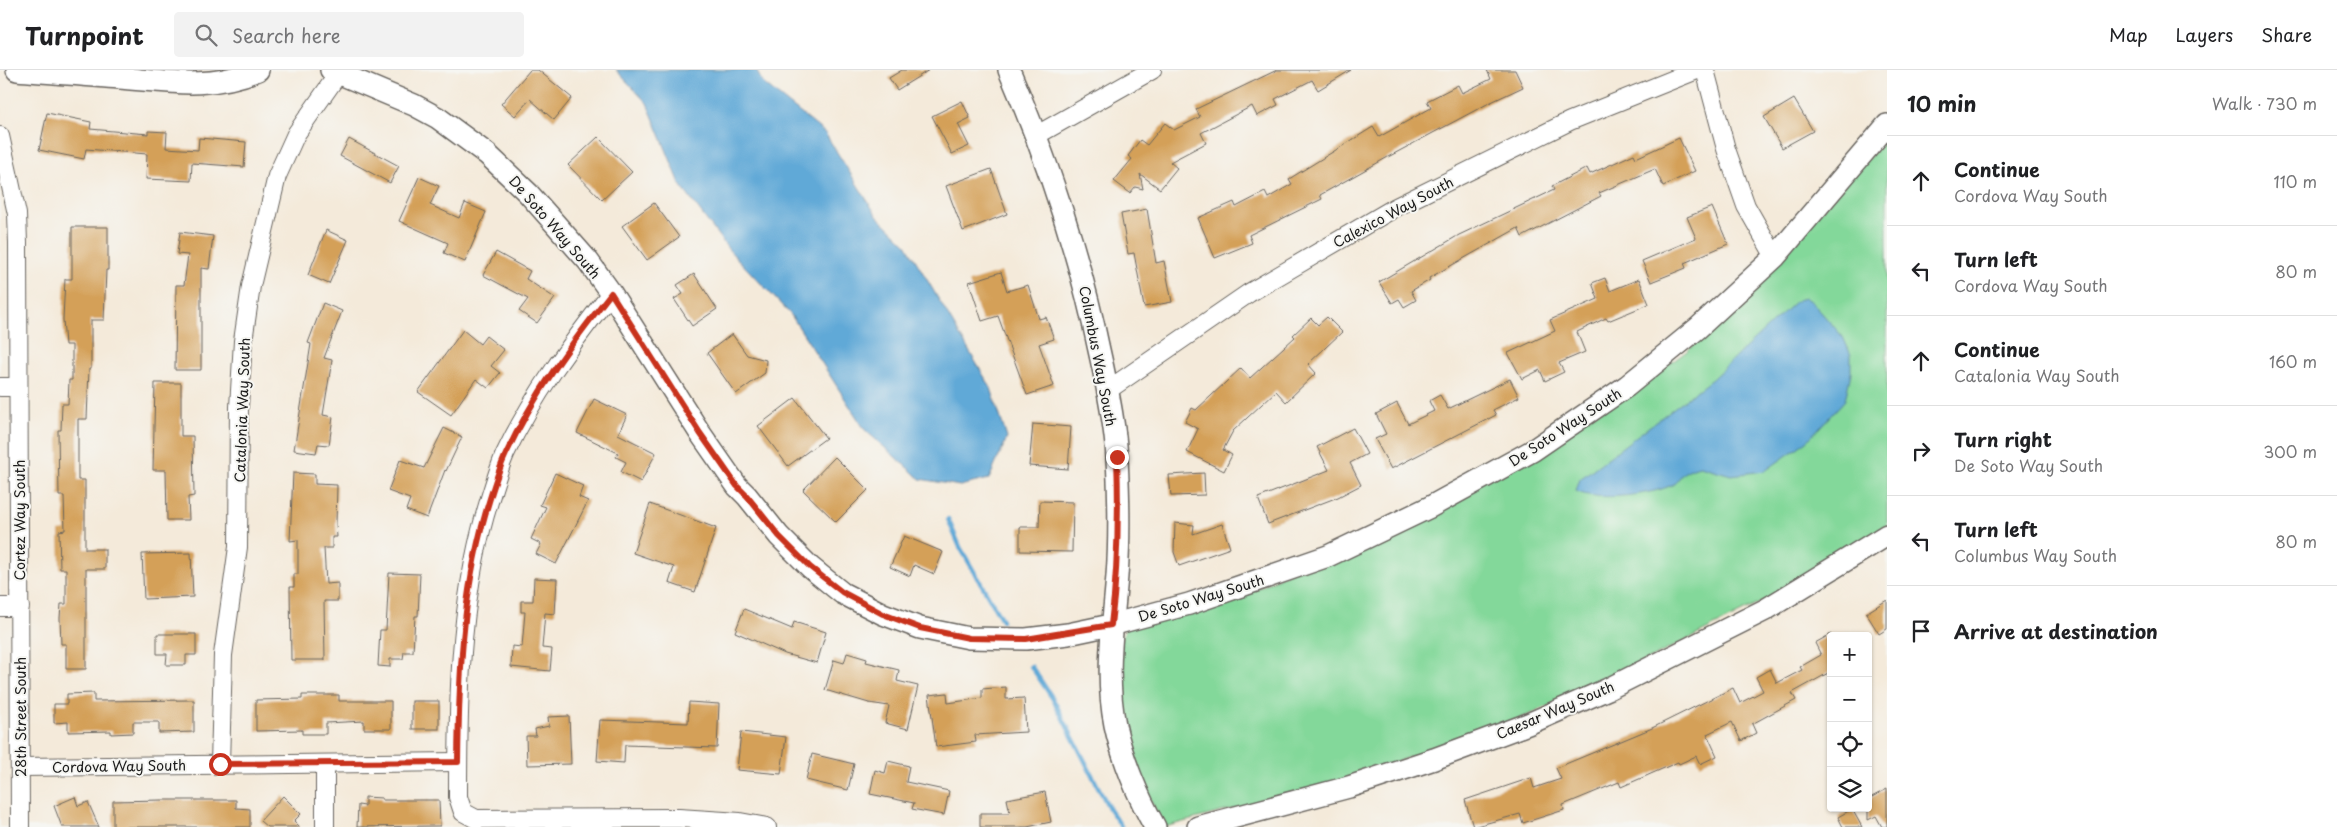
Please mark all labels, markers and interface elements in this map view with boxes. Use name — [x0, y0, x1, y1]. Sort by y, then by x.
search box — [174, 12, 524, 57]
text: Turnpoint — [25, 17, 144, 53]
icon: search — [192, 21, 220, 49]
text: Search here — [232, 21, 341, 49]
text: Map — [2109, 21, 2148, 48]
text: Layers — [2176, 21, 2233, 48]
text: Share — [2261, 21, 2312, 48]
text: 10 min — [1907, 87, 1977, 119]
text: Walk · 730 m — [2212, 91, 2317, 115]
text: Continue — [1954, 155, 2040, 183]
icon: ahead — [1907, 167, 1935, 195]
text: 110 m — [2274, 169, 2317, 193]
street label: De Soto Way South — [504, 171, 606, 283]
street label: Calexico Way South — [1329, 171, 1457, 253]
text: Cordova Way South — [1954, 183, 2108, 207]
text: Turn left — [1954, 245, 2038, 273]
icon: left — [1907, 257, 1935, 285]
text: 80 m — [2275, 259, 2317, 283]
text: Cordova Way South — [1954, 273, 2108, 297]
street label: Columbus Way South — [1074, 284, 1122, 428]
text: Continue — [1954, 335, 2040, 363]
street label: Catalonia Way South — [229, 337, 255, 483]
icon: ahead — [1907, 347, 1935, 375]
text: 160 m — [2269, 349, 2317, 373]
text: Catalonia Way South — [1954, 363, 2120, 387]
street label: De Soto Way South — [1505, 383, 1625, 471]
text: Turn right — [1954, 425, 2052, 453]
icon: right — [1907, 437, 1935, 465]
text: 300 m — [2263, 439, 2317, 463]
route end — [1106, 446, 1129, 469]
text: De Soto Way South — [1954, 453, 2103, 477]
street label: Cortez Way South — [9, 460, 30, 580]
text: Turn left — [1954, 515, 2038, 543]
icon: left — [1907, 527, 1935, 555]
text: 80 m — [2275, 529, 2317, 553]
text: Columbus Way South — [1954, 543, 2117, 567]
street label: De Soto Way South — [1136, 569, 1266, 627]
icon: arrive — [1907, 617, 1935, 645]
text: Arrive at destination — [1954, 617, 2158, 645]
map controls — [1827, 632, 1872, 812]
button: + — [1827, 632, 1872, 677]
street label: 28th Street South — [10, 657, 31, 777]
street label: Caesar Way South — [1493, 676, 1617, 744]
button: − — [1827, 677, 1872, 722]
button: locate — [1827, 722, 1872, 767]
route start — [209, 753, 232, 776]
street label: Cordova Way South — [52, 754, 186, 778]
button: layers — [1827, 767, 1872, 812]

